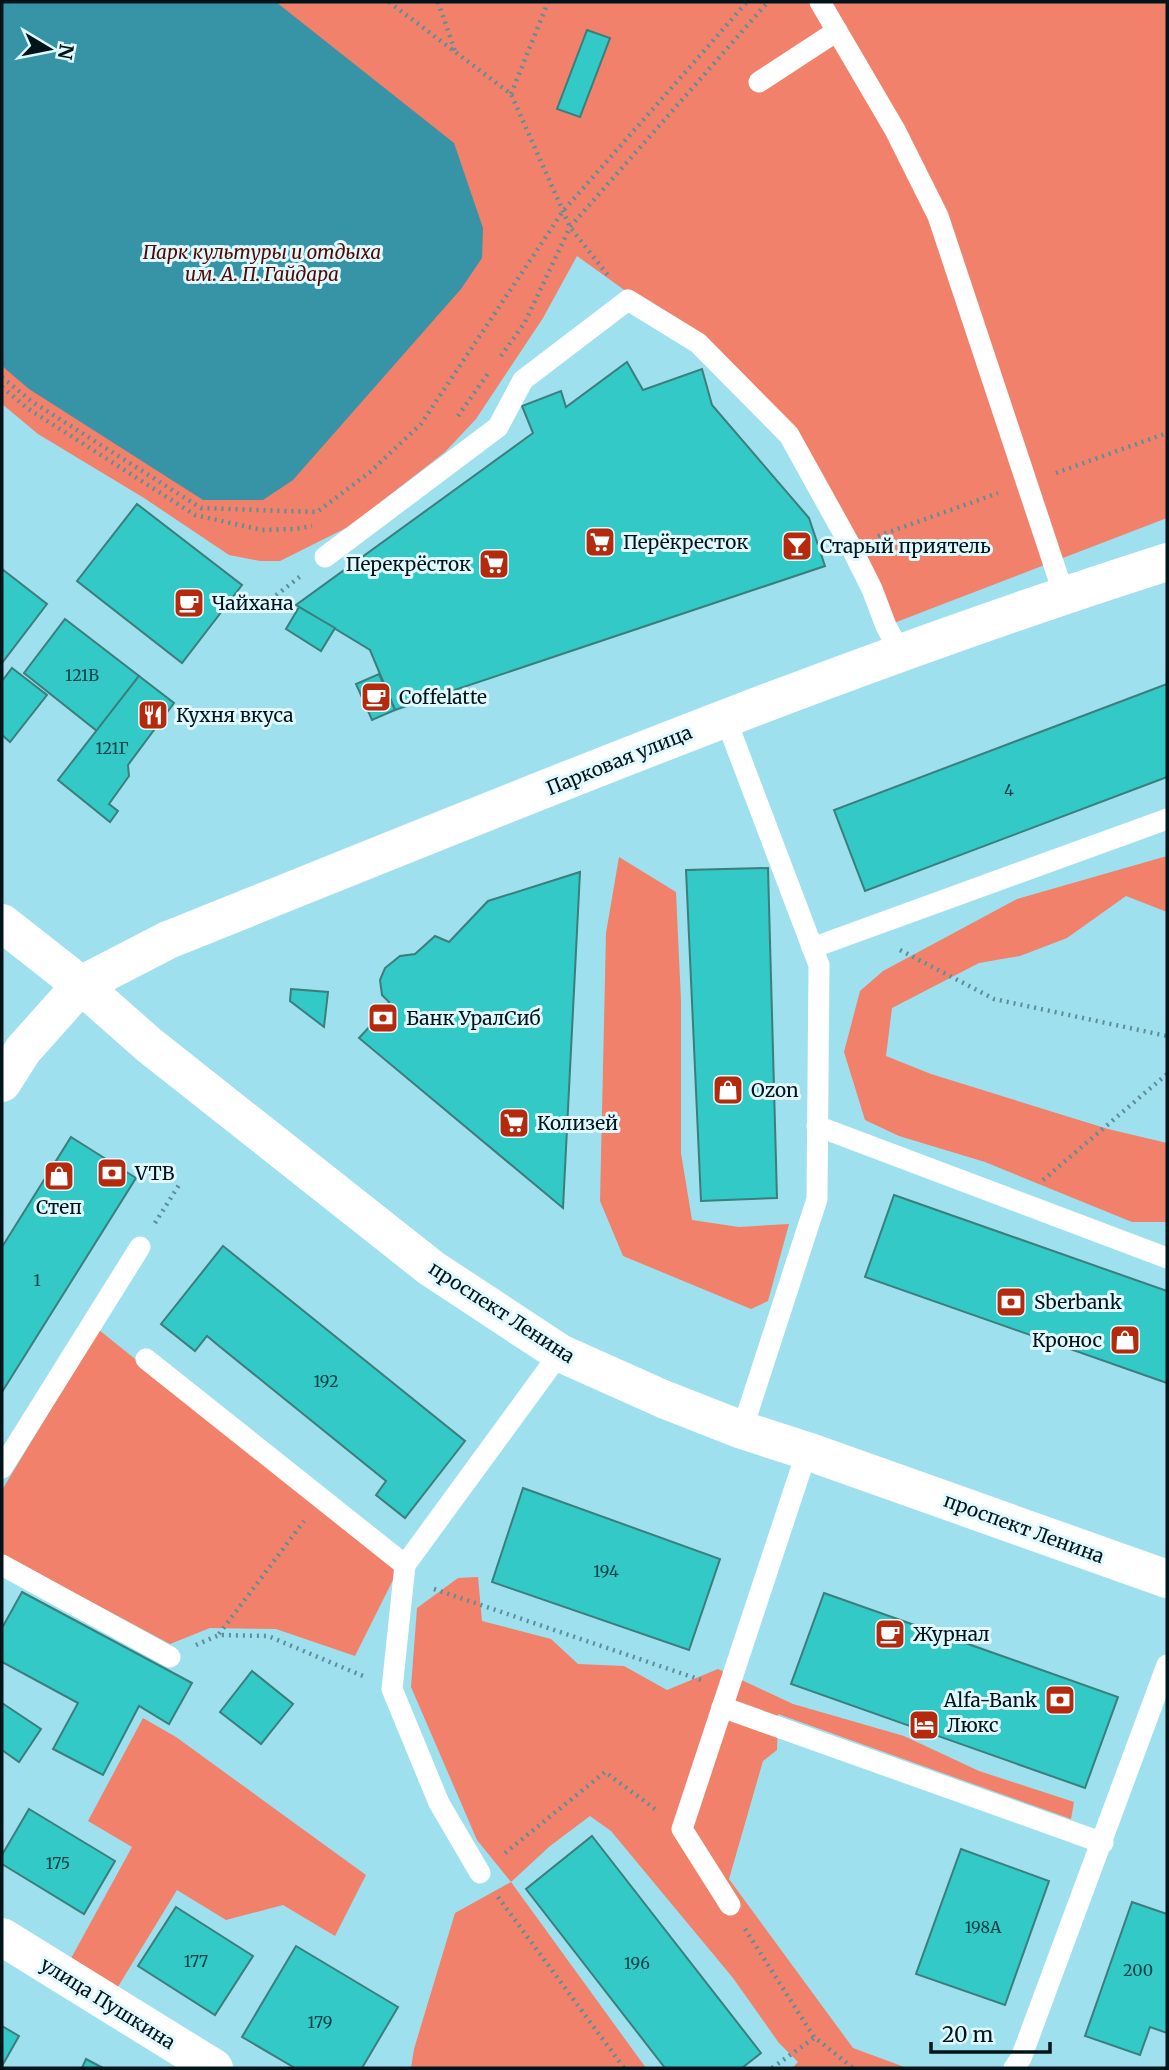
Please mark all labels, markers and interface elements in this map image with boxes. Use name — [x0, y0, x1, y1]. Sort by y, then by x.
north arrow — [14, 14, 84, 84]
text: N — [53, 42, 79, 61]
park label: Парк культуры и отдыха им. А. П. Гайдара — [143, 240, 381, 286]
supermarket icon: Перёкресток — [583, 525, 617, 559]
bar icon: Старый приятель — [780, 529, 814, 563]
place label: Перёкресток — [623, 530, 748, 554]
place label: Старый приятель — [820, 534, 991, 558]
supermarket icon: Перекрёсток — [477, 547, 511, 581]
place label: Перекрёсток — [346, 552, 471, 576]
cafe icon: Чайхана — [172, 586, 206, 620]
place label: Чайхана — [212, 591, 294, 615]
house number: 121В — [65, 665, 99, 685]
cafe icon: Coffelatte — [359, 680, 393, 714]
place label: Coffelatte — [399, 685, 487, 709]
restaurant icon: Кухня вкуса — [136, 698, 170, 732]
place label: Кухня вкуса — [176, 703, 293, 727]
street label: Парковая улица — [543, 720, 695, 800]
house number: 121Г — [96, 738, 128, 758]
house number: 4 — [1004, 780, 1014, 800]
bank icon: Банк УралСиб — [366, 1001, 400, 1035]
place label: Банк УралСиб — [406, 1006, 541, 1030]
shop icon: Ozon — [711, 1073, 745, 1107]
place label: Ozon — [751, 1078, 799, 1102]
supermarket icon: Колизей — [497, 1106, 531, 1140]
place label: Колизей — [537, 1111, 618, 1135]
bank icon: VTB — [95, 1156, 129, 1190]
shop icon: Степ — [42, 1159, 76, 1193]
place label: VTB — [134, 1161, 175, 1185]
place label: Степ — [36, 1195, 82, 1219]
street label: проспект Ленина — [425, 1256, 579, 1368]
house number: 1 — [33, 1270, 41, 1290]
bank icon: Sberbank — [994, 1285, 1028, 1319]
place label: Sberbank — [1034, 1290, 1122, 1314]
shop icon: Кронос — [1108, 1323, 1142, 1357]
place label: Кронос — [1032, 1328, 1102, 1352]
house number: 192 — [313, 1371, 339, 1391]
street label: проспект Ленина — [940, 1488, 1108, 1568]
house number: 194 — [593, 1561, 619, 1581]
cafe icon: Журнал — [873, 1617, 907, 1651]
place label: Журнал — [913, 1622, 990, 1646]
bank icon: Alfa-Bank — [1043, 1683, 1077, 1717]
place label: Alfa-Bank — [943, 1688, 1037, 1712]
hotel icon: Люкс — [907, 1708, 941, 1742]
place label: Люкс — [947, 1713, 999, 1737]
house number: 175 — [46, 1853, 70, 1873]
house number: 198А — [965, 1917, 1002, 1937]
house number: 177 — [184, 1951, 208, 1971]
street label: улица Пушкина — [36, 1952, 180, 2054]
house number: 196 — [624, 1953, 650, 1973]
house number: 200 — [1123, 1960, 1153, 1980]
scale bar — [931, 2010, 1050, 2054]
house number: 179 — [308, 2012, 332, 2032]
text: 20 m — [942, 2021, 994, 2048]

